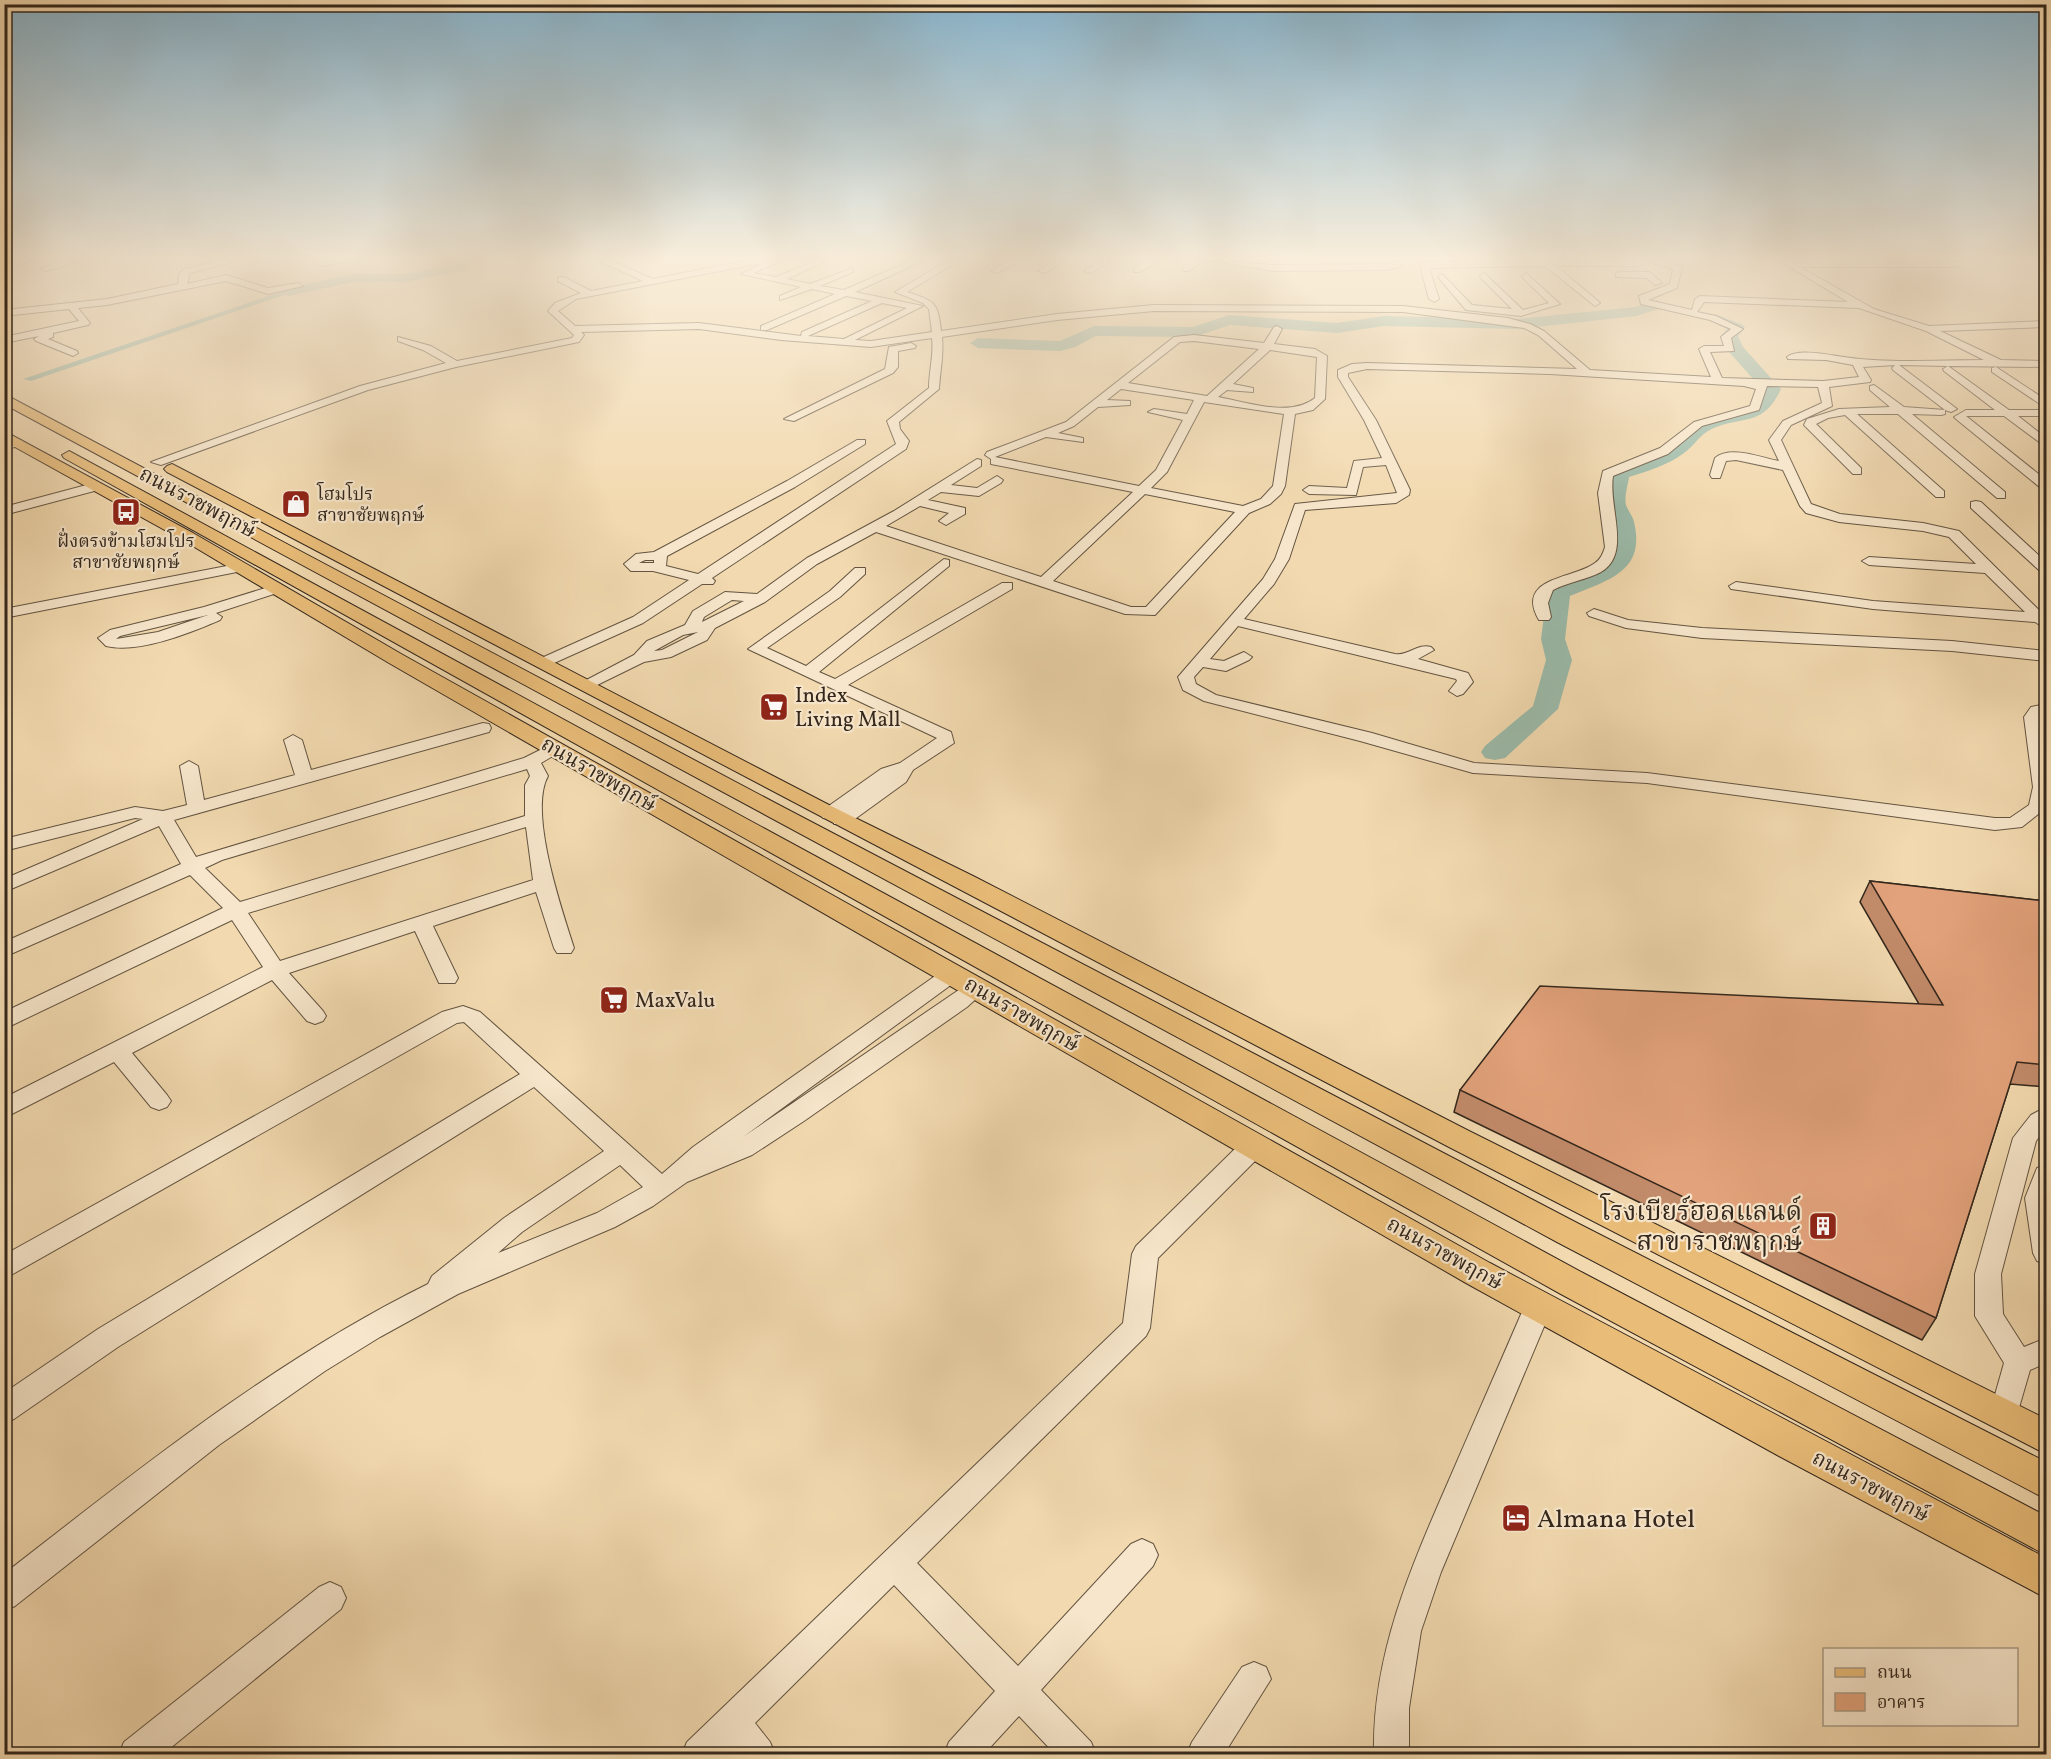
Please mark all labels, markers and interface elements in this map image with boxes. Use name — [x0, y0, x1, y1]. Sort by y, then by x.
street label: ถนนราชพฤกษ์ — [134, 460, 261, 547]
place label: โฮมโปร สาขาชัยพฤกษ์ — [316, 481, 425, 529]
shop icon: โฮมโปร สาขาชัยพฤกษ์ — [280, 488, 312, 520]
bus stop icon: ฝั่งตรงข้ามโฮมโปร สาขาชัยพฤกษ์ — [110, 496, 142, 528]
place label: ฝั่งตรงข้ามโฮมโปร สาขาชัยพฤกษ์ — [57, 527, 195, 576]
place label: Index Living Mall — [795, 682, 901, 735]
supermarket icon: Index Living Mall — [758, 691, 790, 723]
street label: ถนนราชพฤกษ์ — [535, 731, 662, 820]
street label: ถนนราชพฤกษ์ — [958, 971, 1085, 1060]
supermarket icon: MaxValu — [598, 984, 630, 1016]
place label: MaxValu — [635, 987, 715, 1016]
place label: โรงเบียร์ฮอลแลนด์ สาขาราชพฤกษ์ — [1600, 1193, 1802, 1261]
street label: ถนนราชพฤกษ์ — [1381, 1210, 1508, 1298]
building icon: โรงเบียร์ฮอลแลนด์ สาขาราชพฤกษ์ — [1807, 1210, 1839, 1242]
street label: ถนนราชพฤกษ์ — [1807, 1444, 1934, 1531]
hotel icon: Almana Hotel — [1500, 1502, 1532, 1534]
place label: Almana Hotel — [1537, 1502, 1695, 1538]
legend — [1823, 1648, 2018, 1726]
text: ถนน — [1877, 1661, 1912, 1686]
text: อาคาร — [1877, 1691, 1926, 1716]

